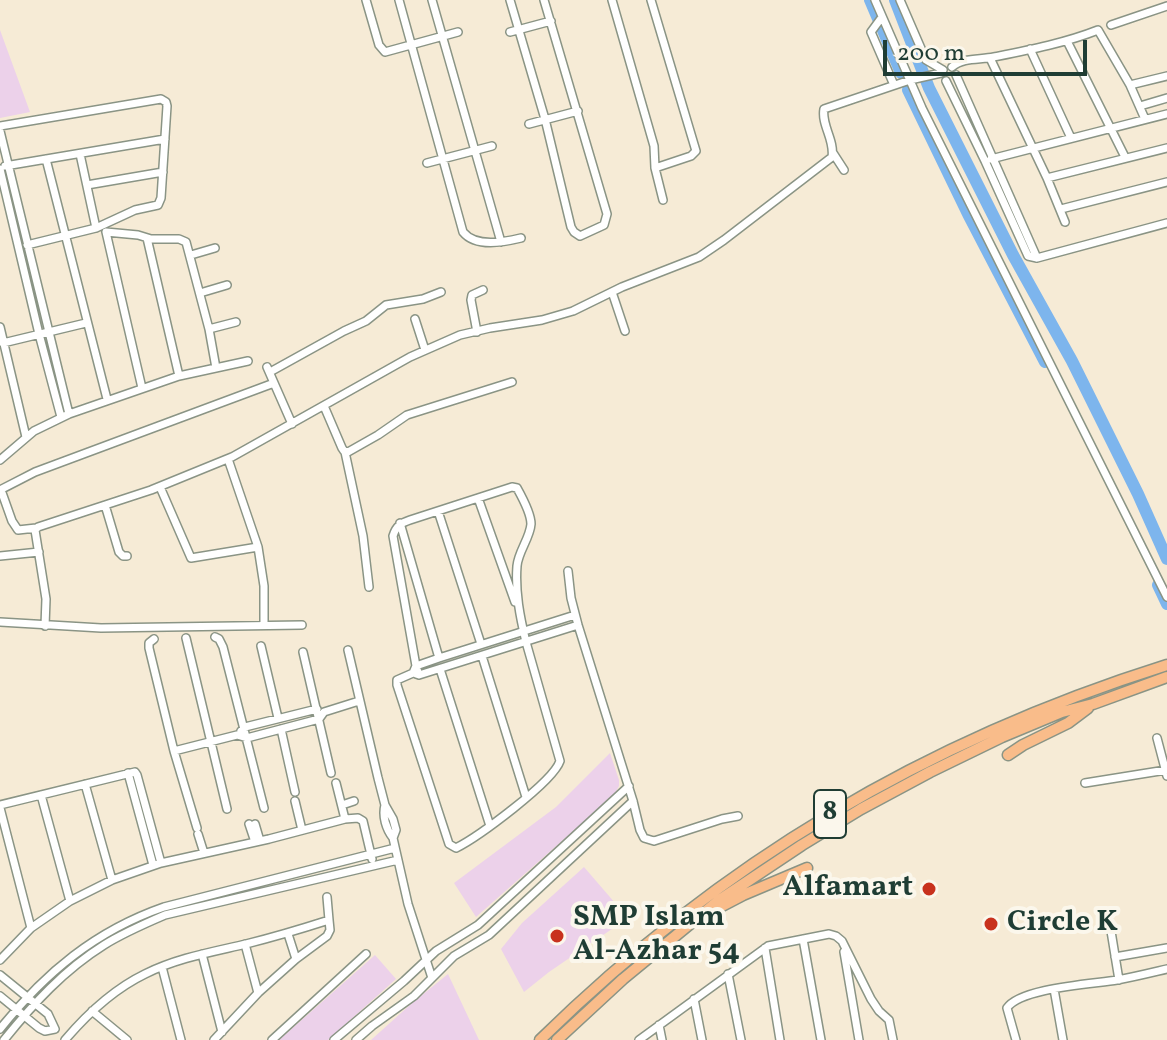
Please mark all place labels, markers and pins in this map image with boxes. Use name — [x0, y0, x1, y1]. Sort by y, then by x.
place label: Alfamart — [782, 871, 913, 907]
marker: Alfamart — [920, 880, 938, 898]
place label: SMP Islam Al-Azhar 54 — [573, 901, 740, 972]
place label: Circle K — [1007, 906, 1118, 942]
marker: Circle K — [982, 915, 1000, 933]
marker: SMP Islam Al-Azhar 54 — [548, 927, 566, 945]

